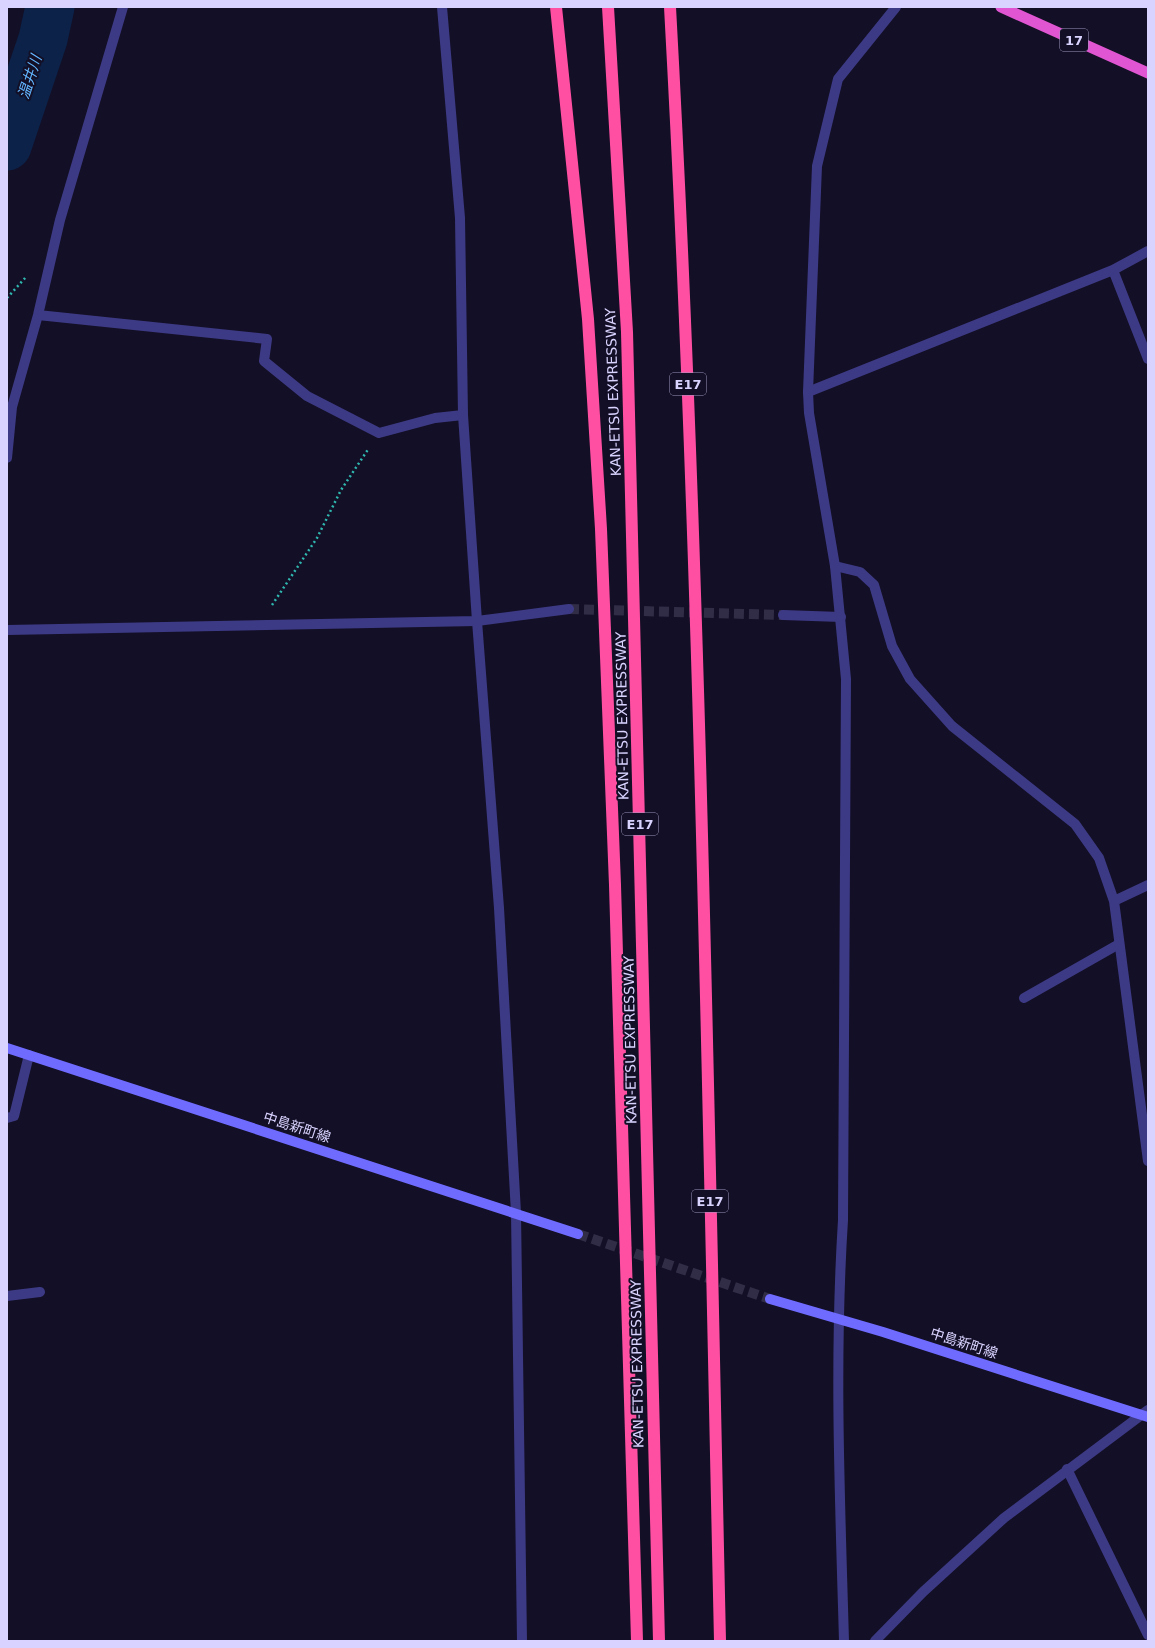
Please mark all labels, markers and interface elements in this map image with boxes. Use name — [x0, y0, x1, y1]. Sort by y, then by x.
road number: 17 — [1060, 29, 1088, 51]
water label: 温井川 — [14, 51, 46, 101]
street label: KAN-ETSU EXPRESSWAY — [602, 307, 624, 476]
road number: E17 — [670, 373, 706, 395]
street label: KAN-ETSU EXPRESSWAY — [613, 631, 631, 800]
road number: E17 — [622, 813, 658, 835]
street label: KAN-ETSU EXPRESSWAY — [621, 955, 639, 1124]
street label: 中島新町線 — [261, 1109, 333, 1145]
road number: E17 — [692, 1190, 728, 1212]
street label: KAN-ETSU EXPRESSWAY — [628, 1279, 646, 1448]
street label: 中島新町線 — [928, 1325, 1000, 1361]

